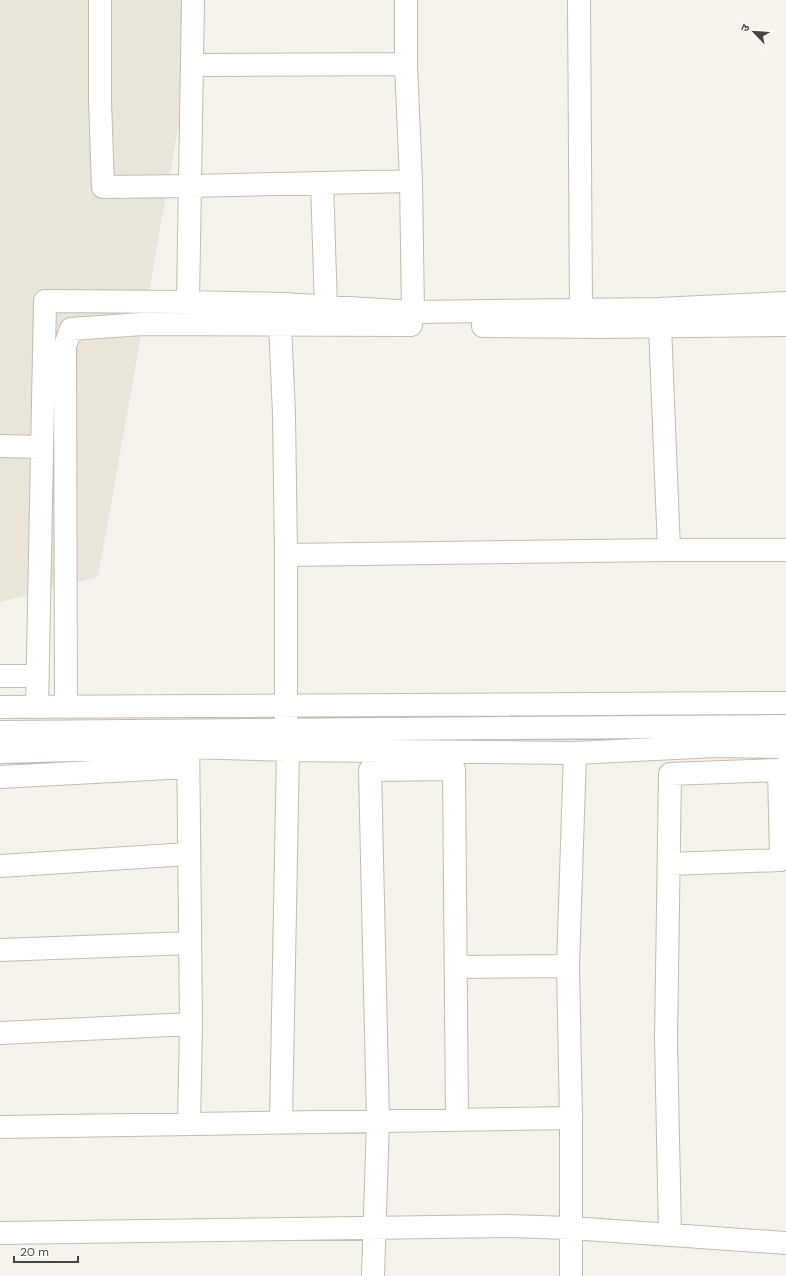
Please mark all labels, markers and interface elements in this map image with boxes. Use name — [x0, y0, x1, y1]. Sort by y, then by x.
north arrow — [734, 12, 774, 52]
text: उ — [737, 21, 753, 34]
scale bar — [14, 1238, 78, 1264]
text: 20 m — [20, 1244, 49, 1260]

